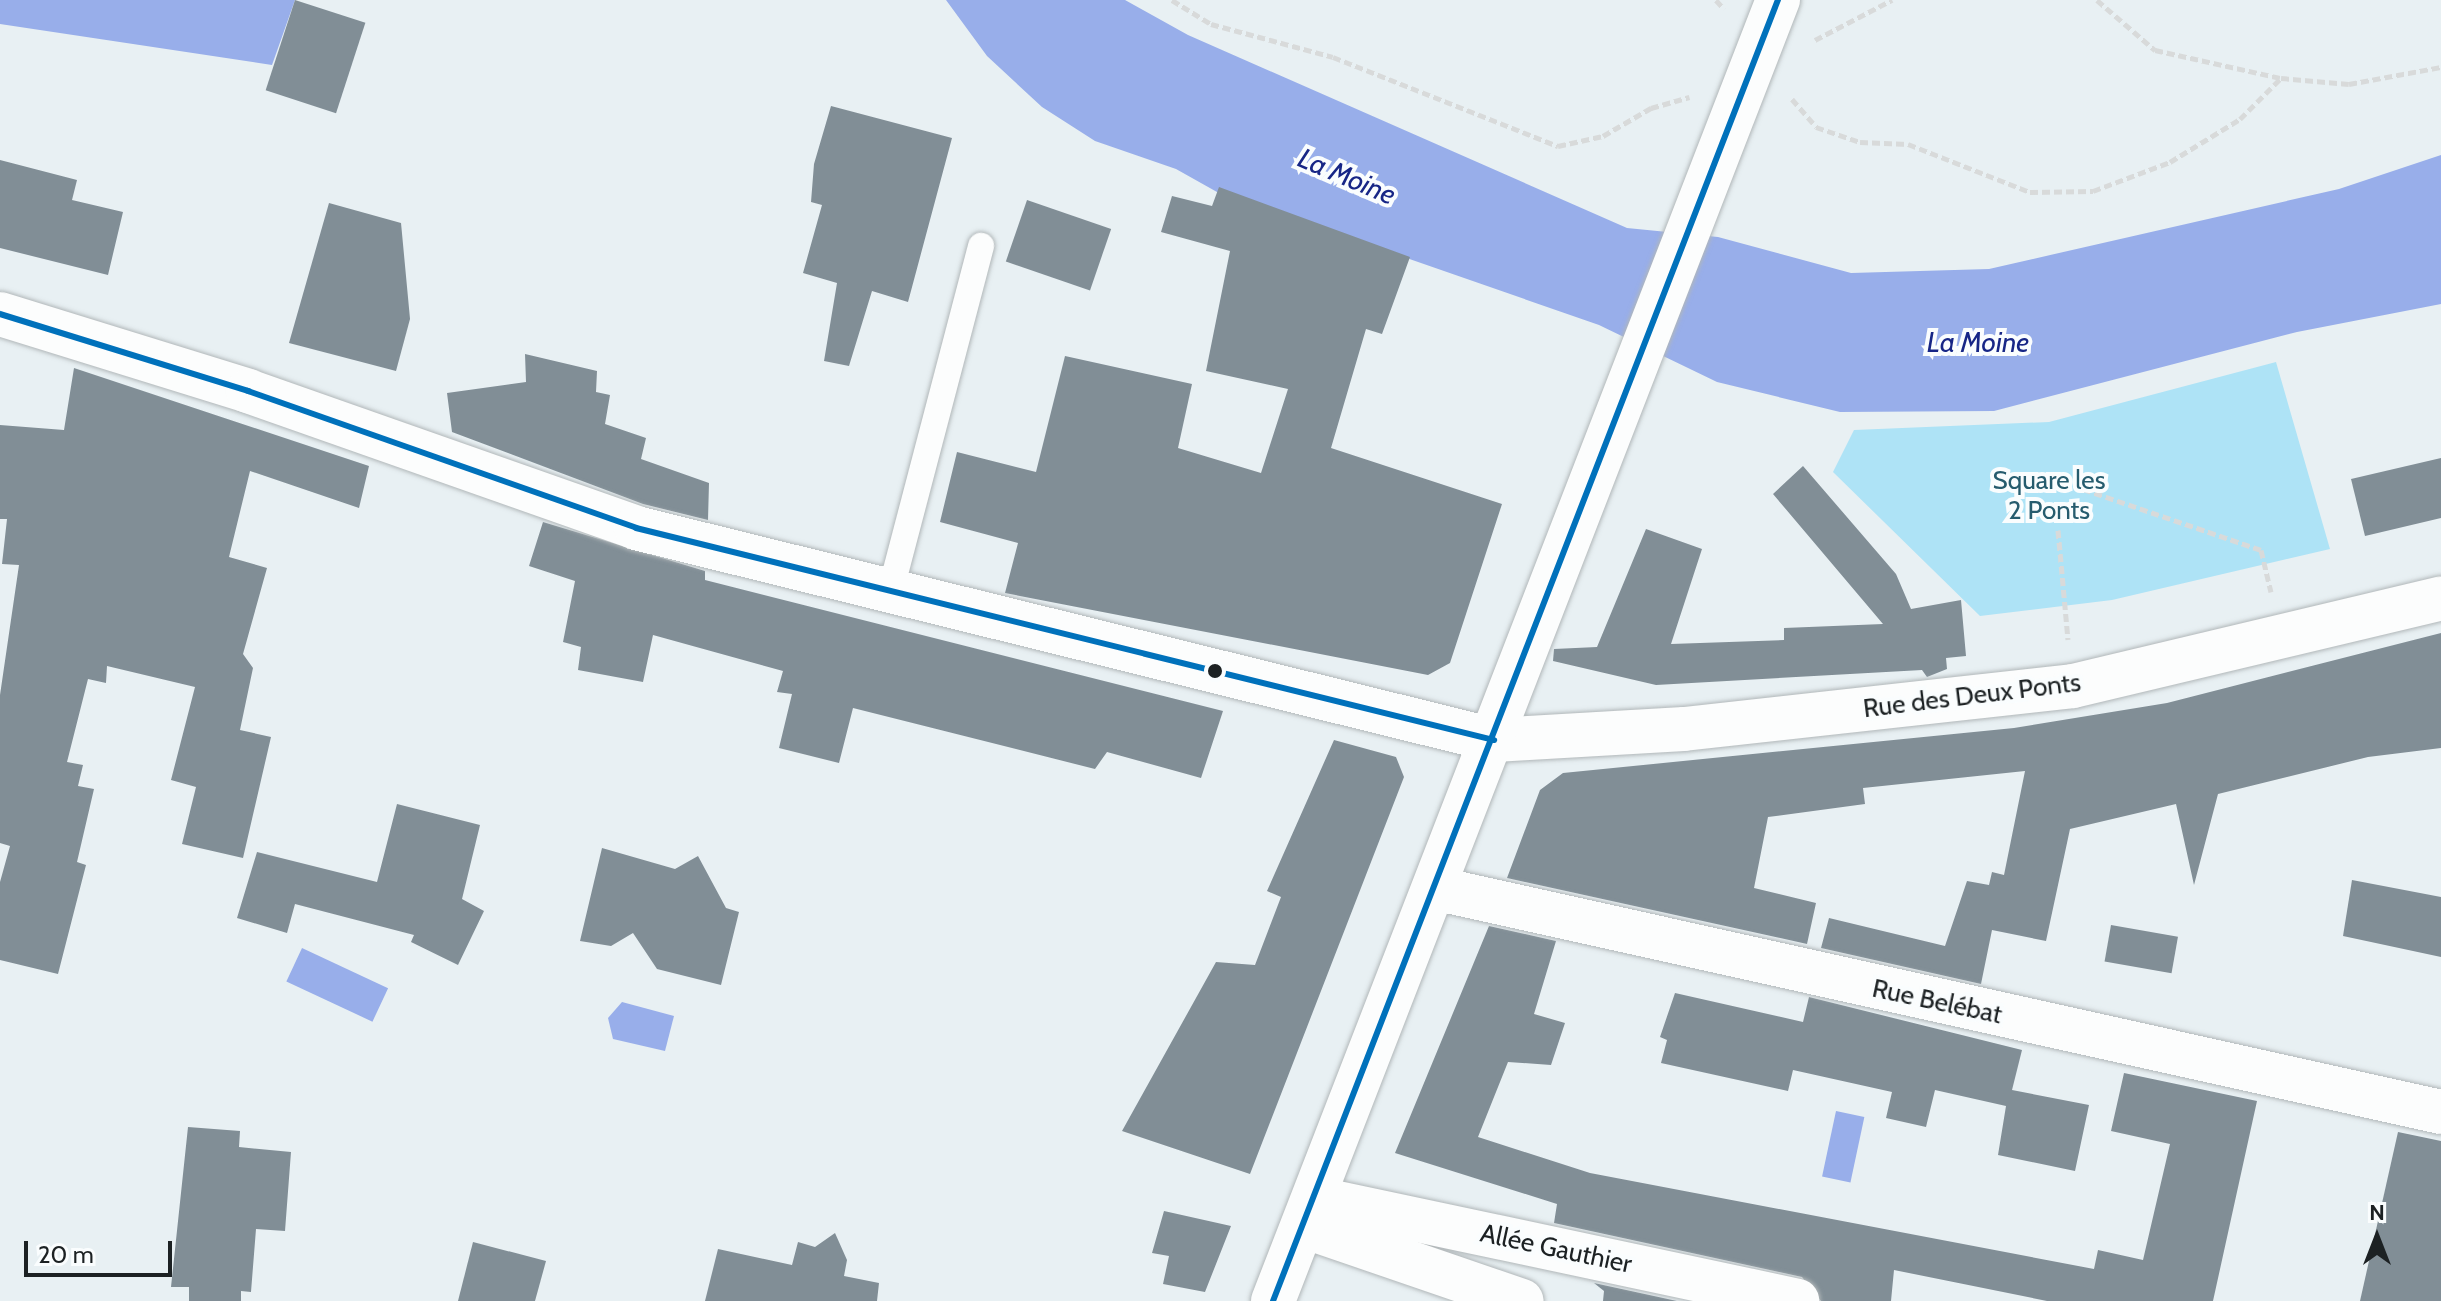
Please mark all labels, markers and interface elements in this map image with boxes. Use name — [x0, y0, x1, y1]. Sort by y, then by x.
water label: La Moine — [1293, 141, 1401, 211]
water label: La Moine — [1927, 325, 2029, 359]
park label: Square les 2 Ponts — [1993, 465, 2105, 526]
unlabelled marker — [1207, 663, 1223, 679]
street label: Rue des Deux Ponts — [1861, 667, 2083, 725]
street label: Rue Belébat — [1869, 973, 2005, 1031]
north arrow — [2337, 1197, 2417, 1277]
text: N — [2369, 1199, 2385, 1226]
street label: Allée Gauthier — [1477, 1218, 1635, 1280]
scale bar — [28, 1225, 176, 1275]
text: 20 m — [38, 1240, 94, 1269]

